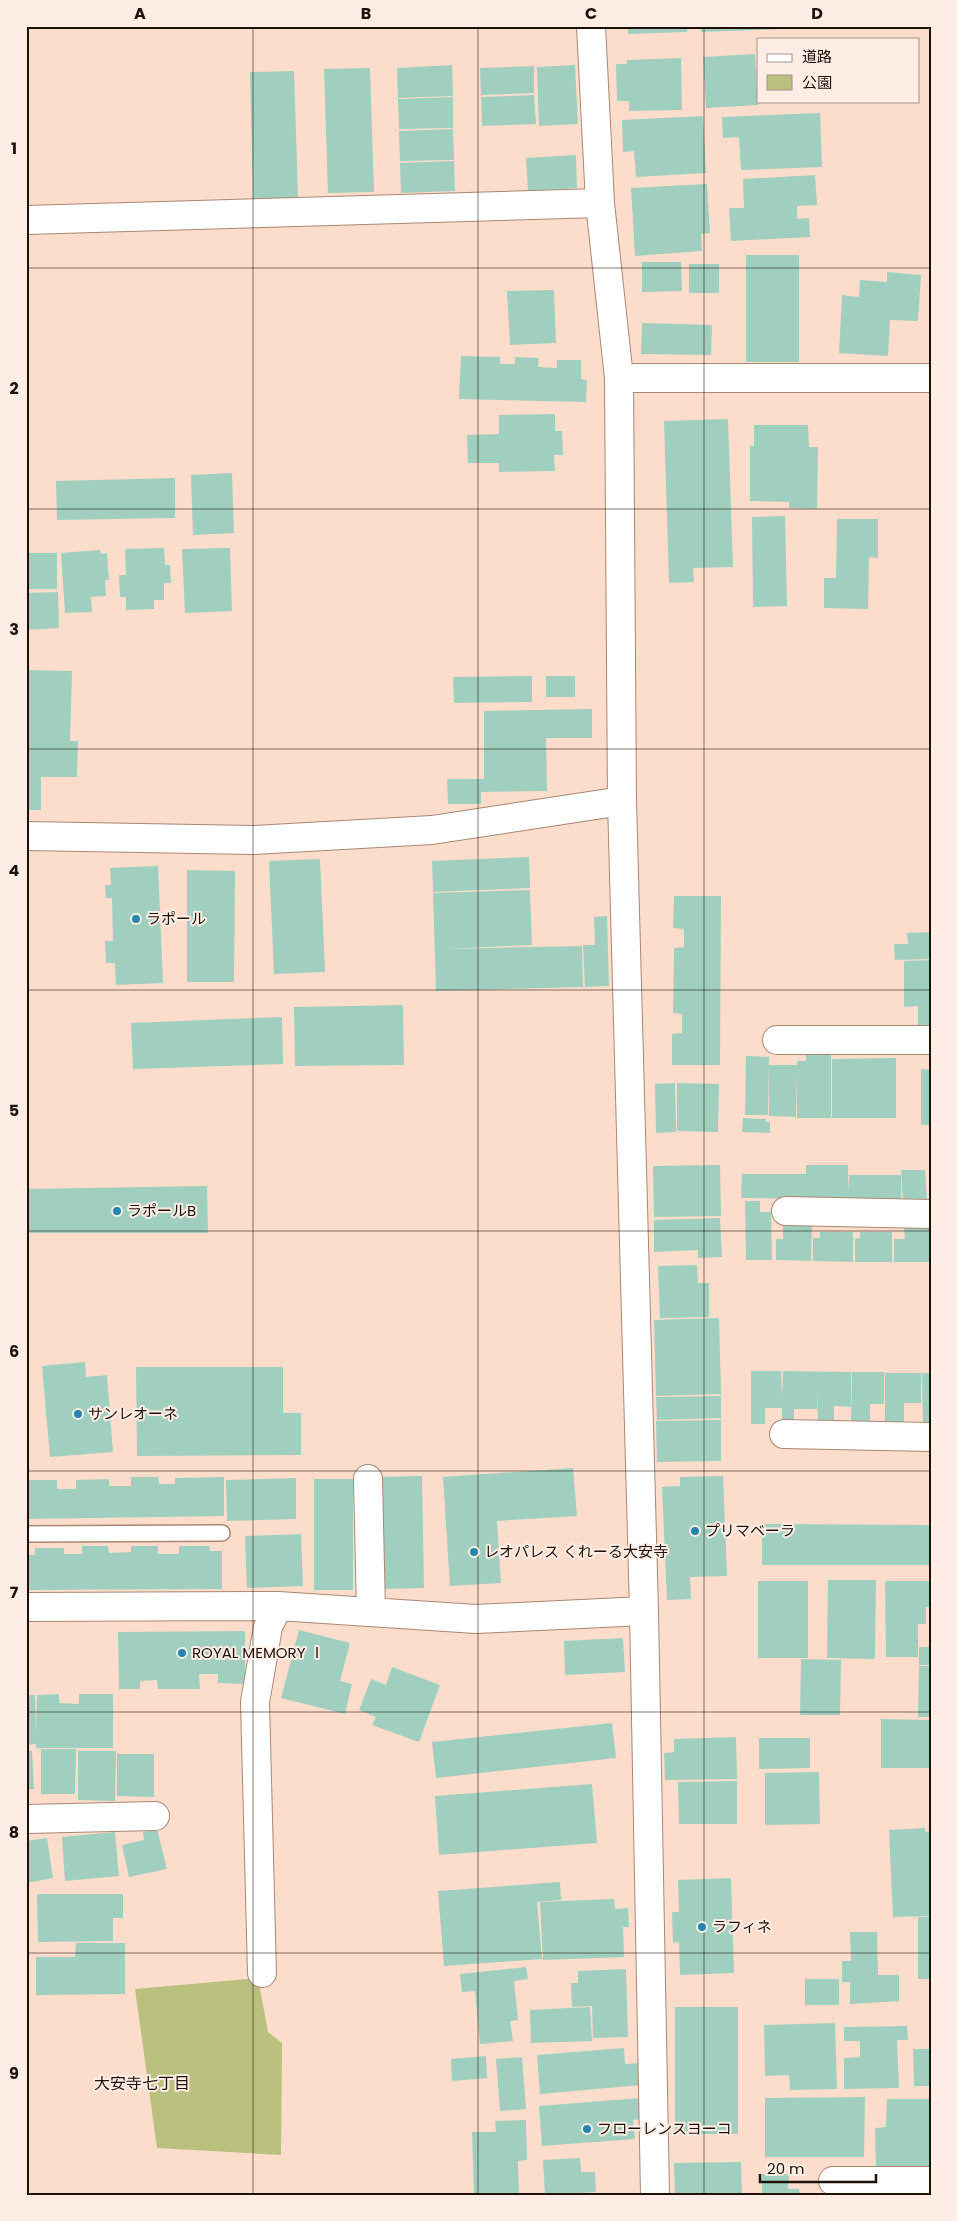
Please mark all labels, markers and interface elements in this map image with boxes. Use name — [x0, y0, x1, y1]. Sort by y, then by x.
text: A — [134, 2, 146, 25]
text: B — [361, 2, 371, 25]
text: C — [585, 2, 597, 25]
text: D — [811, 2, 823, 25]
legend — [757, 38, 920, 102]
text: 道路 — [802, 46, 832, 67]
text: 公園 — [802, 72, 832, 93]
text: 1 — [11, 137, 17, 160]
text: 2 — [9, 377, 19, 400]
text: 3 — [9, 618, 19, 641]
text: 4 — [9, 859, 20, 882]
place label: ラポール — [146, 908, 206, 929]
marker: ラポール — [130, 913, 142, 925]
text: 5 — [9, 1099, 19, 1122]
place label: ラポールB — [127, 1200, 196, 1221]
marker: ラポールB — [111, 1205, 123, 1217]
text: 6 — [9, 1340, 19, 1363]
place label: サンレオーネ — [88, 1403, 178, 1424]
marker: サンレオーネ — [72, 1408, 84, 1420]
place label: プリマベーラ — [705, 1520, 795, 1541]
marker: プリマベーラ — [689, 1525, 701, 1537]
place label: レオパレス くれーる大安寺 — [484, 1541, 668, 1562]
marker: レオパレス くれーる大安寺 — [468, 1546, 480, 1558]
text: 7 — [10, 1581, 19, 1604]
place label: ROYAL MEMORY Ⅰ — [192, 1642, 324, 1663]
marker: ROYAL MEMORY Ⅰ — [176, 1647, 188, 1659]
text: 8 — [9, 1821, 19, 1844]
place label: ラフィネ — [712, 1916, 772, 1937]
marker: ラフィネ — [696, 1921, 708, 1933]
text: 9 — [9, 2062, 19, 2085]
district label: 大安寺七丁目 — [94, 2072, 190, 2095]
place label: フローレンスヨーコ — [597, 2118, 732, 2139]
marker: フローレンスヨーコ — [581, 2123, 593, 2135]
scale bar — [760, 2151, 876, 2183]
text: 20 m — [767, 2158, 805, 2179]

